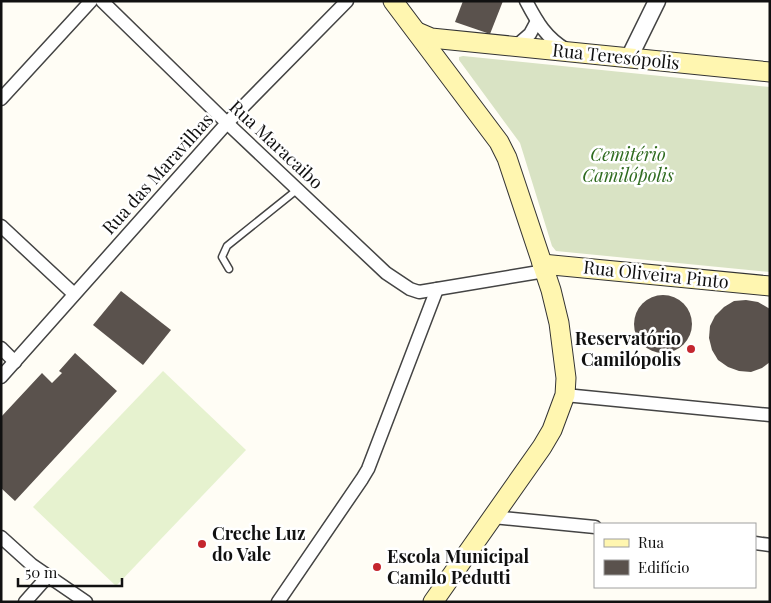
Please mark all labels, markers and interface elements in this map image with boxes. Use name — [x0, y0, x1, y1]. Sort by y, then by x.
street label: Rua Teresópolis — [551, 37, 681, 75]
street label: Rua Maracaibo — [225, 95, 329, 194]
street label: Rua das Maravilhas — [96, 107, 218, 239]
park label: Cemitério Camilópolis — [582, 142, 674, 187]
street label: Rua Oliveira Pinto — [582, 254, 730, 294]
place label: Reservatório Camilópolis — [575, 326, 681, 371]
marker: Reservatório Camilópolis — [685, 343, 697, 355]
place label: Creche Luz do Vale — [212, 521, 306, 566]
legend — [594, 523, 756, 588]
text: Rua — [638, 532, 664, 552]
marker: Creche Luz do Vale — [196, 538, 208, 550]
place label: Escola Municipal Camilo Pedutti — [387, 544, 529, 589]
scale bar — [18, 556, 121, 588]
text: Edifício — [638, 557, 690, 577]
marker: Escola Municipal Camilo Pedutti — [371, 561, 383, 573]
text: 50 m — [25, 562, 58, 582]

